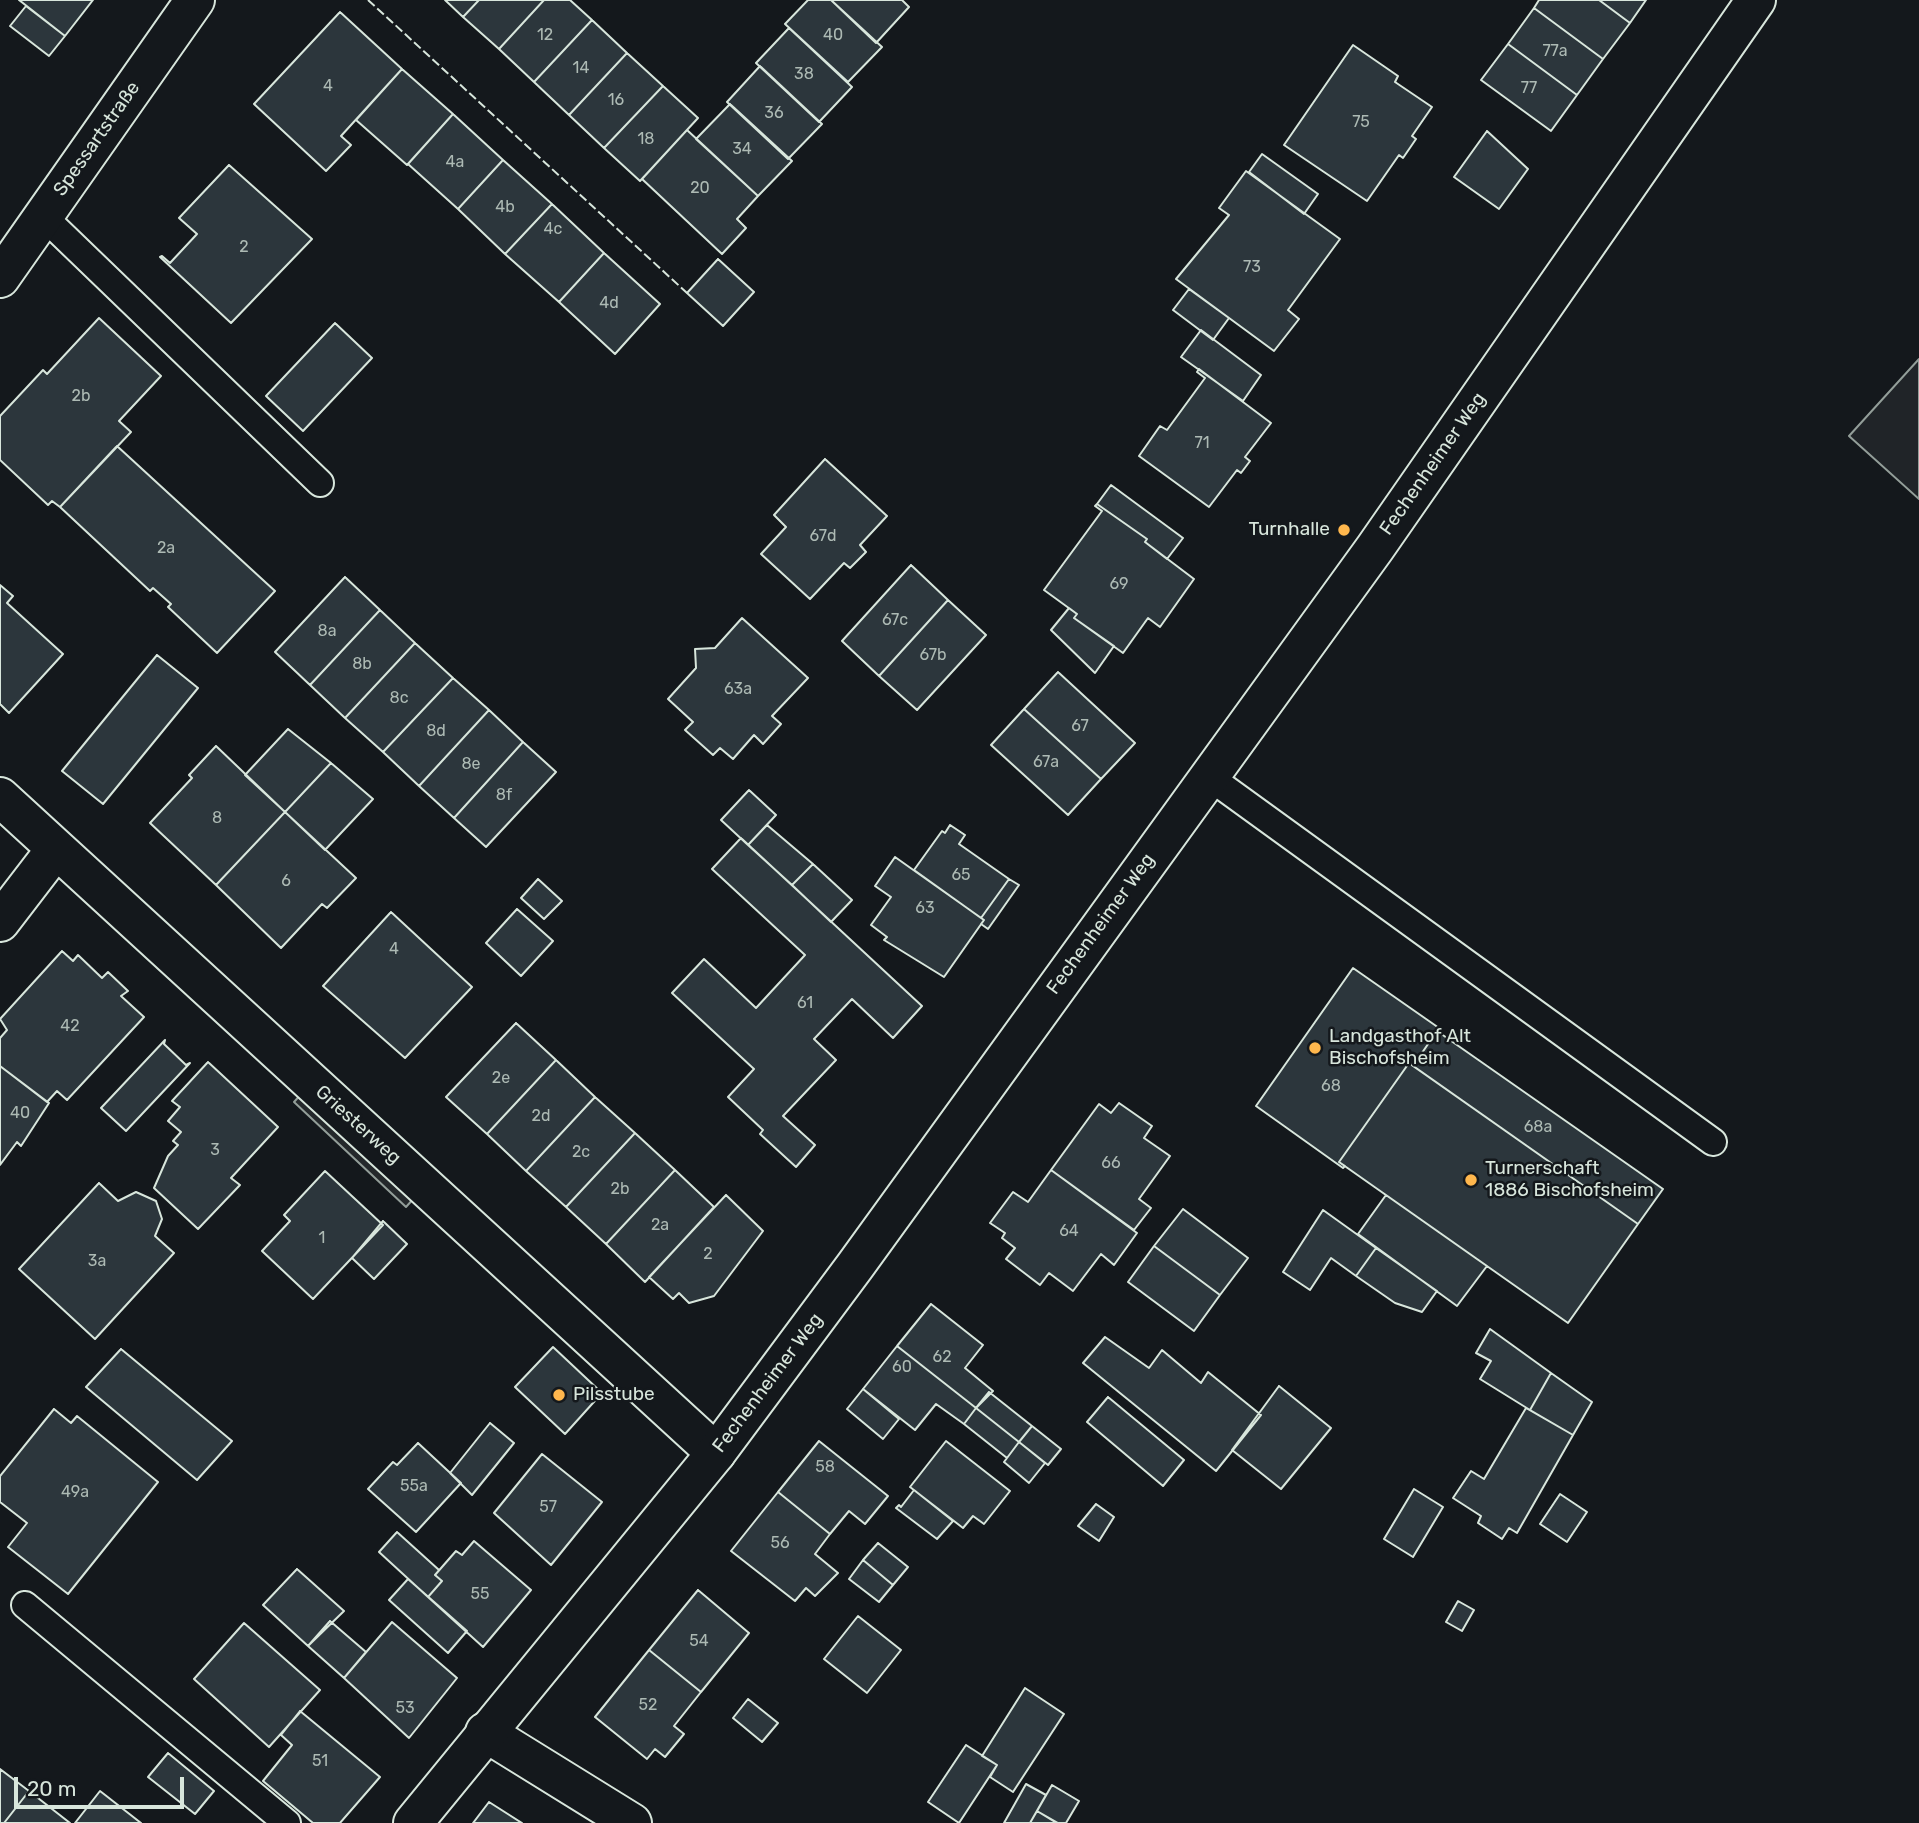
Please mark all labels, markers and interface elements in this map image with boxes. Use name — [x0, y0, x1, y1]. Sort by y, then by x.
house number: 12 — [537, 25, 553, 45]
house number: 40 — [823, 25, 843, 45]
house number: 77a — [1542, 41, 1568, 61]
house number: 14 — [573, 58, 589, 78]
house number: 38 — [794, 64, 814, 84]
house number: 4 — [323, 76, 333, 96]
street label: Spessartstraße — [49, 77, 145, 201]
house number: 77 — [1521, 78, 1537, 98]
house number: 16 — [608, 90, 624, 110]
house number: 36 — [764, 103, 784, 123]
house number: 75 — [1352, 112, 1370, 132]
house number: 18 — [637, 129, 655, 149]
house number: 34 — [732, 139, 752, 159]
house number: 4a — [446, 152, 464, 172]
house number: 20 — [690, 178, 710, 198]
house number: 4b — [495, 197, 515, 217]
house number: 4c — [544, 219, 562, 239]
house number: 2 — [239, 237, 249, 257]
house number: 73 — [1243, 257, 1261, 277]
house number: 4d — [599, 293, 619, 313]
house number: 2b — [72, 386, 90, 406]
street label: Fechenheimer Weg — [1375, 388, 1491, 540]
house number: 71 — [1194, 433, 1210, 453]
place label: Turnhalle — [1248, 519, 1330, 541]
marker: Turnhalle — [1336, 522, 1352, 538]
house number: 67d — [810, 526, 836, 546]
house number: 2a — [157, 538, 175, 558]
house number: 69 — [1109, 574, 1129, 594]
house number: 67c — [882, 610, 908, 630]
house number: 8a — [317, 621, 337, 641]
house number: 67b — [920, 645, 946, 665]
house number: 8b — [352, 654, 372, 674]
house number: 63a — [724, 679, 752, 699]
house number: 8c — [389, 688, 409, 708]
house number: 67 — [1071, 716, 1089, 736]
house number: 8d — [426, 721, 446, 741]
house number: 67a — [1033, 752, 1059, 772]
house number: 8e — [461, 754, 481, 774]
house number: 8f — [496, 785, 512, 805]
house number: 8 — [212, 808, 222, 828]
street label: Fechenheimer Weg — [1042, 849, 1160, 999]
house number: 65 — [951, 865, 971, 885]
house number: 6 — [281, 871, 291, 891]
house number: 63 — [915, 898, 935, 918]
house number: 4 — [389, 939, 399, 959]
house number: 61 — [797, 993, 813, 1013]
house number: 42 — [60, 1016, 80, 1036]
place label: Landgasthof Alt Bischofsheim — [1329, 1026, 1471, 1070]
marker: Landgasthof Alt Bischofsheim — [1307, 1040, 1323, 1056]
house number: 2e — [492, 1068, 510, 1088]
house number: 68 — [1321, 1076, 1341, 1096]
street label: Griesterweg — [310, 1081, 406, 1169]
house number: 40 — [10, 1103, 30, 1123]
house number: 2d — [532, 1106, 550, 1126]
house number: 68a — [1524, 1117, 1552, 1137]
house number: 3 — [210, 1140, 220, 1160]
house number: 2c — [572, 1142, 590, 1162]
house number: 66 — [1101, 1153, 1121, 1173]
place label: Turnerschaft 1886 Bischofsheim — [1485, 1158, 1654, 1202]
marker: Turnerschaft 1886 Bischofsheim — [1463, 1172, 1479, 1188]
house number: 2b — [611, 1179, 629, 1199]
house number: 2a — [651, 1215, 669, 1235]
house number: 64 — [1059, 1221, 1079, 1241]
house number: 1 — [319, 1228, 325, 1248]
house number: 2 — [703, 1244, 713, 1264]
house number: 3a — [88, 1251, 106, 1271]
street label: Fechenheimer Weg — [708, 1309, 828, 1457]
house number: 62 — [932, 1347, 952, 1367]
house number: 60 — [892, 1357, 912, 1377]
place label: Pilsstube — [573, 1384, 655, 1406]
marker: Pilsstube — [551, 1387, 567, 1403]
house number: 58 — [815, 1457, 835, 1477]
house number: 55a — [400, 1476, 428, 1496]
house number: 49a — [61, 1482, 89, 1502]
house number: 57 — [539, 1497, 557, 1517]
house number: 56 — [770, 1533, 790, 1553]
house number: 55 — [470, 1584, 490, 1604]
house number: 54 — [689, 1631, 709, 1651]
house number: 52 — [639, 1695, 657, 1715]
house number: 53 — [395, 1698, 415, 1718]
house number: 51 — [312, 1751, 328, 1771]
scale bar — [18, 1764, 187, 1808]
text: 20 m — [27, 1776, 76, 1801]

